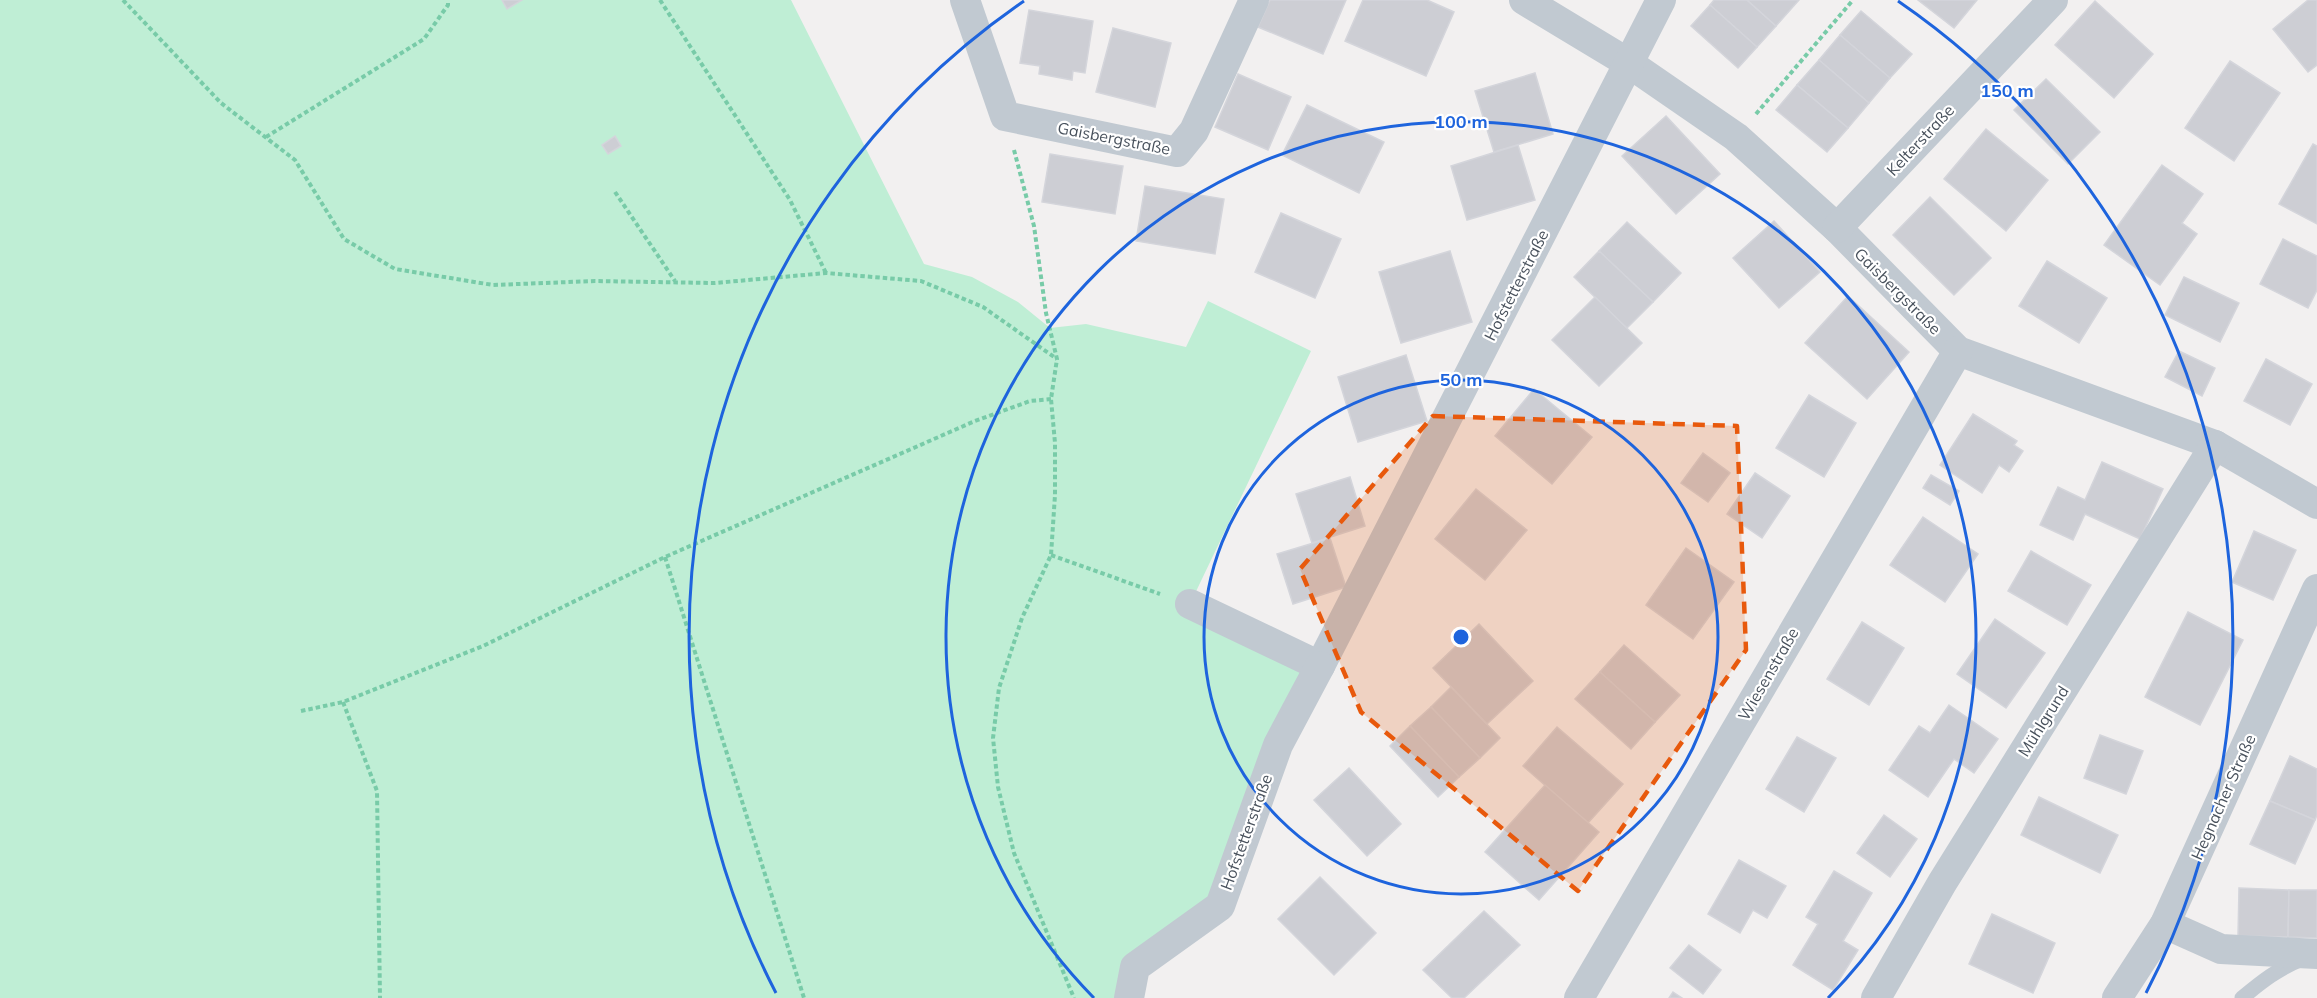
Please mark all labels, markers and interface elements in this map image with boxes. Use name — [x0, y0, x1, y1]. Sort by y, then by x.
text: 150 m — [1980, 79, 2034, 102]
street label: Kelterstraße — [1882, 100, 1958, 180]
text: 100 m — [1434, 110, 1488, 133]
street label: Gaisbergstraße — [1056, 117, 1172, 159]
street label: Hofstetterstraße — [1479, 226, 1553, 344]
street label: Gaisbergstraße — [1851, 244, 1945, 338]
text: 50 m — [1440, 368, 1482, 391]
street label: Wiesenstraße — [1733, 624, 1803, 724]
centre of rings — [1451, 627, 1471, 647]
street label: Mühlgrund — [2013, 682, 2073, 760]
street label: Hegnacher Straße — [2186, 731, 2260, 863]
street label: Hofstetterstraße — [1216, 771, 1276, 893]

